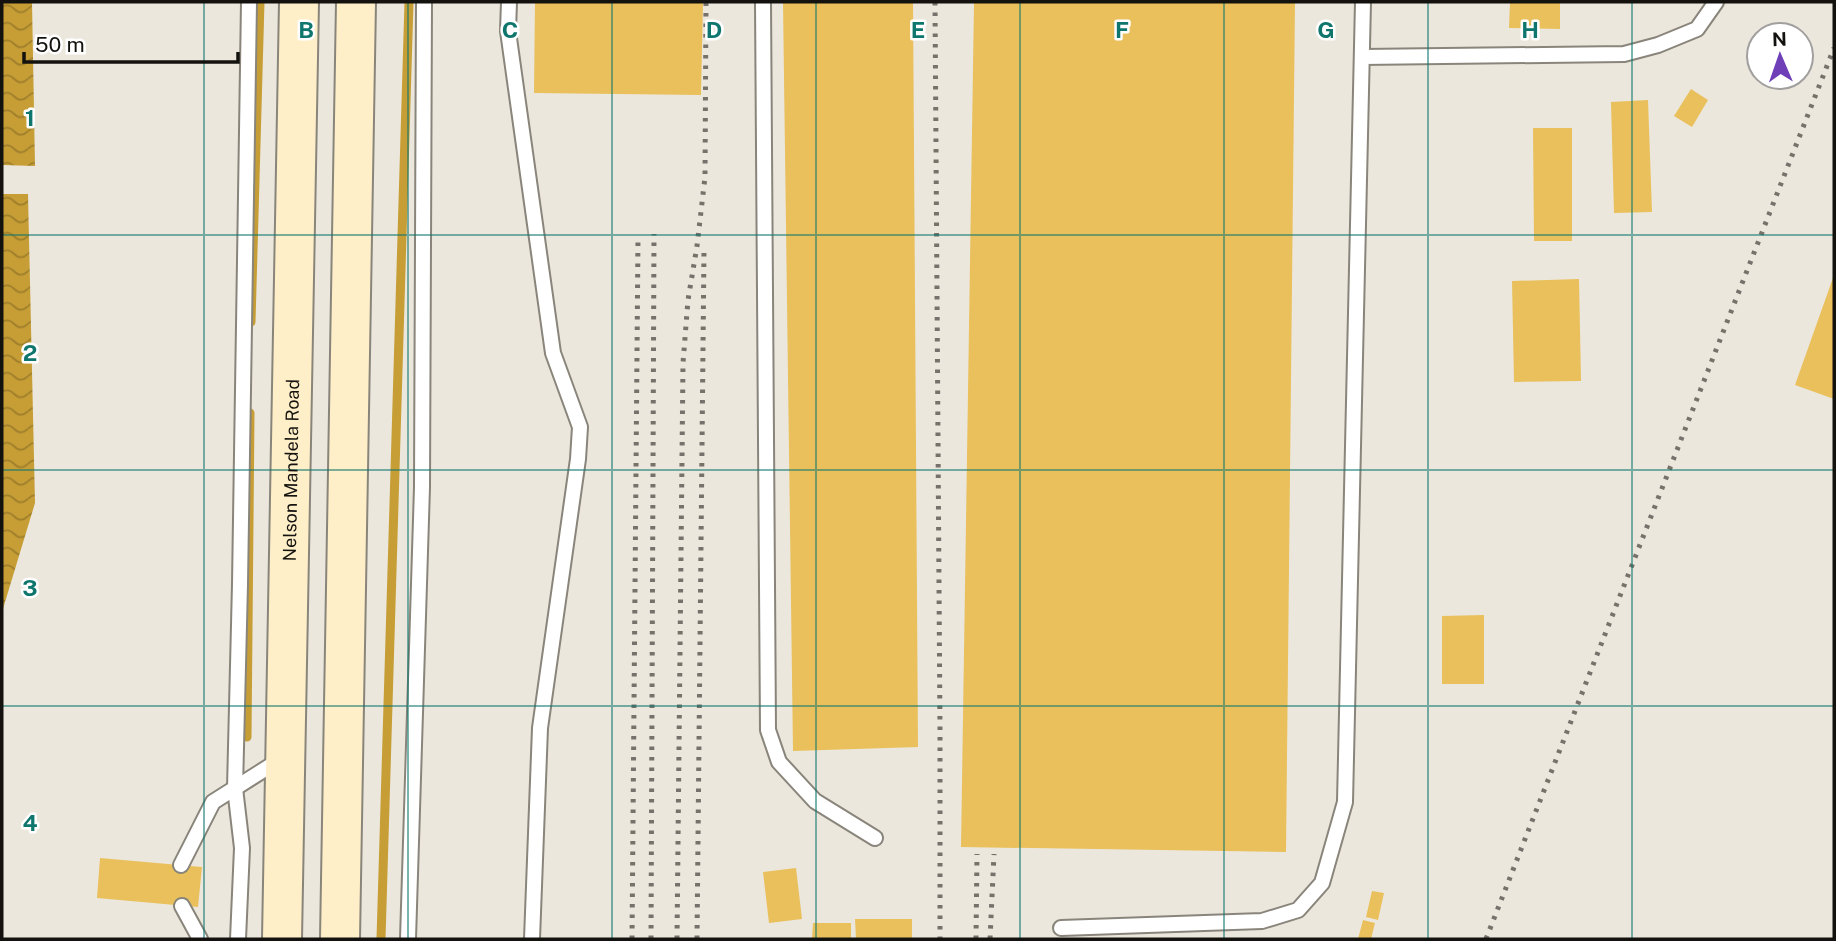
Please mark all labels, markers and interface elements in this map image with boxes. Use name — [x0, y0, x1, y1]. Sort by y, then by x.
text: B — [298, 16, 314, 43]
text: C — [502, 16, 518, 43]
text: D — [706, 16, 722, 43]
text: E — [911, 16, 925, 43]
text: F — [1115, 16, 1129, 43]
text: G — [1317, 16, 1335, 43]
text: H — [1521, 16, 1539, 43]
scale bar — [24, 21, 238, 65]
north arrow — [1745, 21, 1815, 91]
text: N — [1772, 28, 1787, 50]
text: 50 m — [35, 32, 85, 57]
text: 1 — [25, 104, 35, 131]
text: 2 — [23, 339, 37, 366]
street label: Nelson Mandela Road — [278, 379, 303, 562]
text: 3 — [22, 574, 38, 601]
text: 4 — [22, 809, 38, 836]

